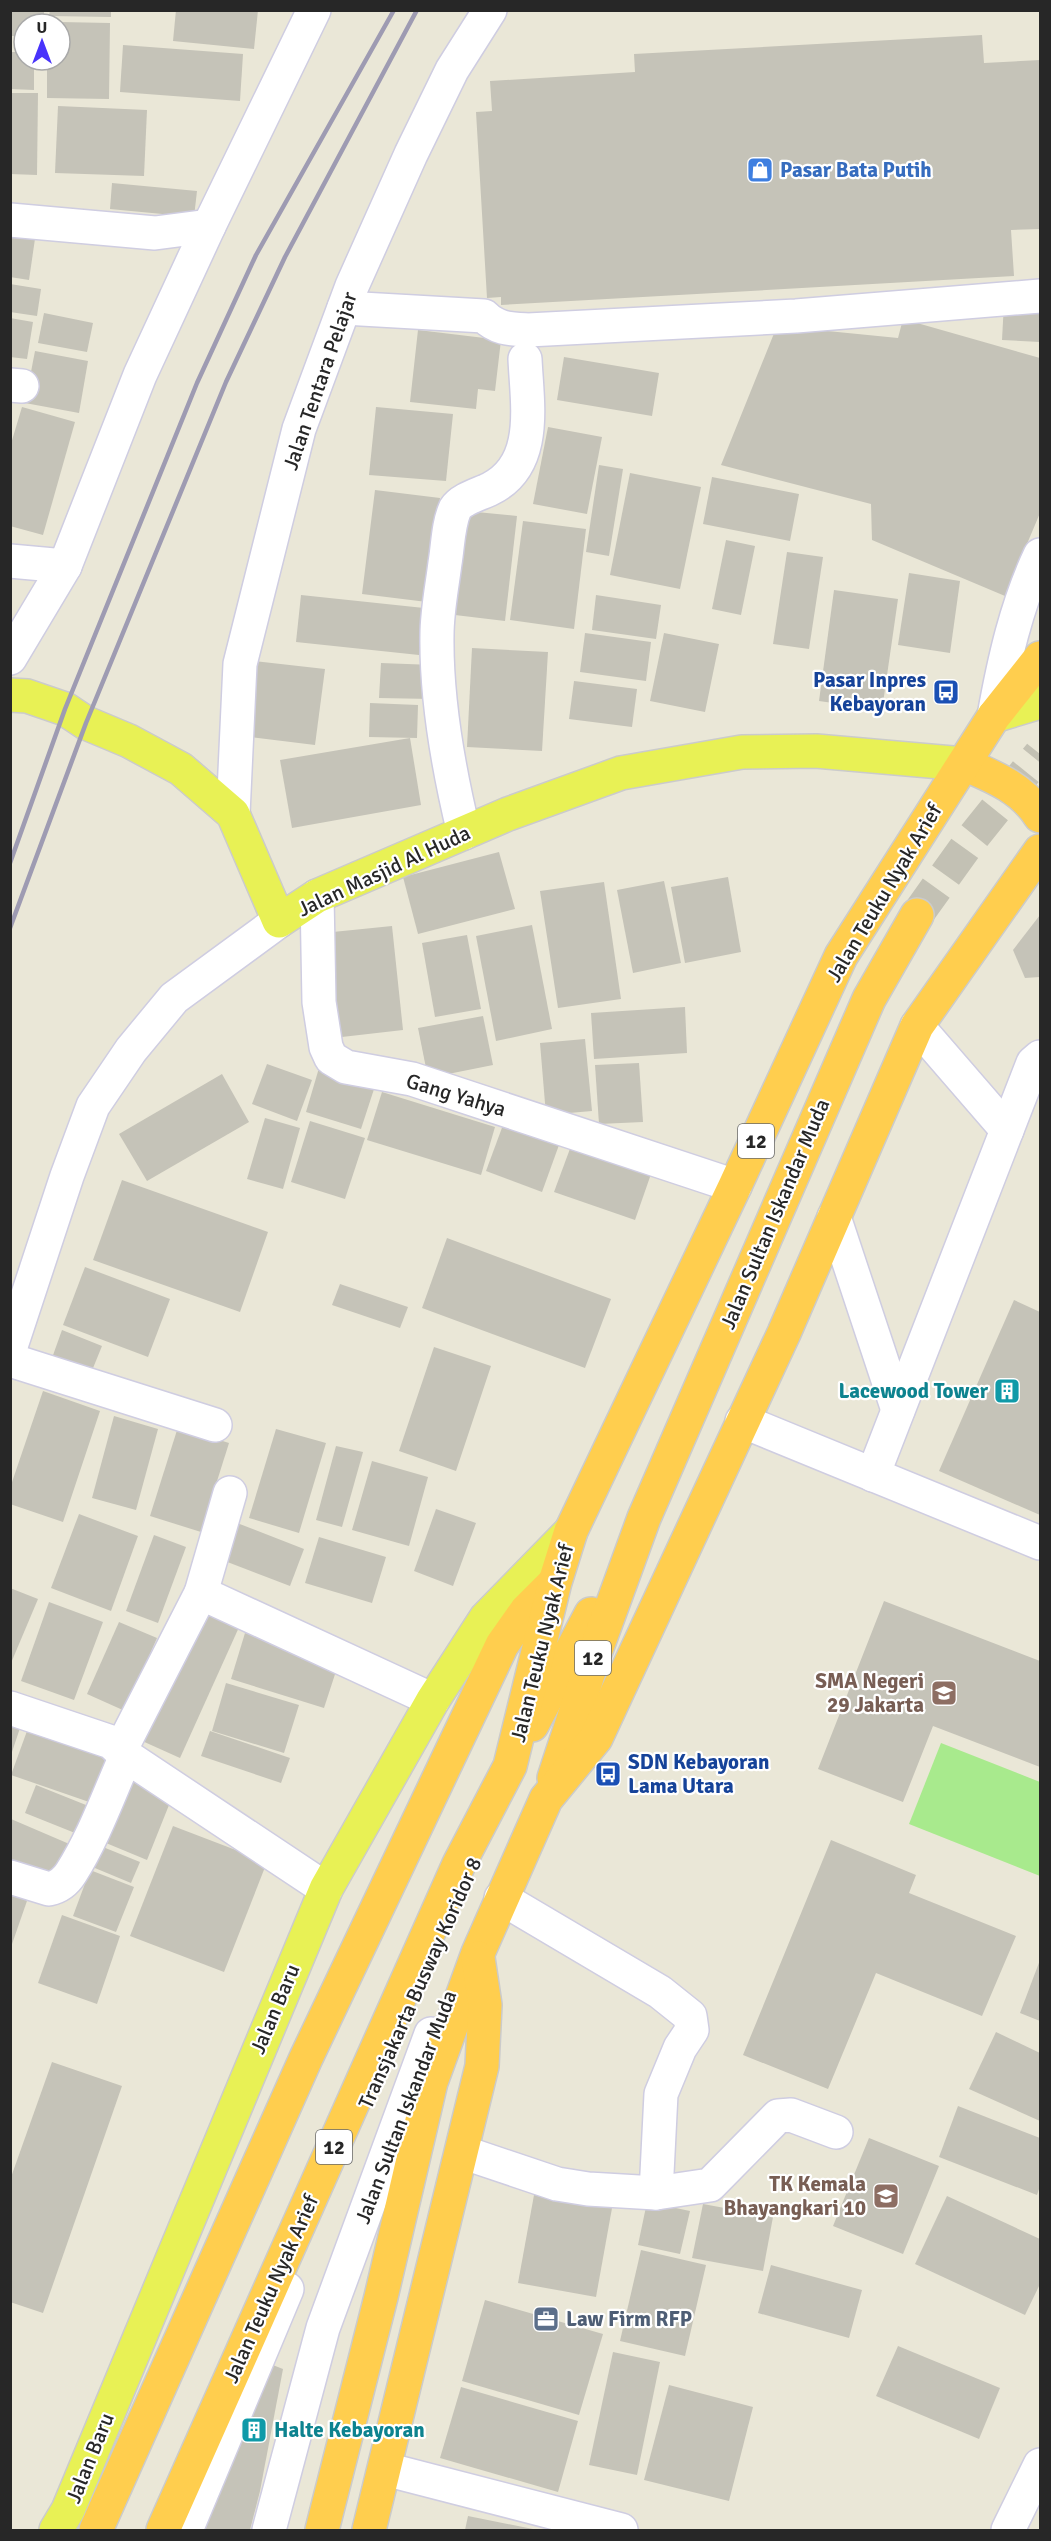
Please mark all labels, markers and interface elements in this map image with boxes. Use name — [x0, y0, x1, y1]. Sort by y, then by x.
north arrow — [12, 12, 72, 72]
text: U — [37, 18, 47, 38]
shop icon: Pasar Bata Putih — [745, 155, 775, 185]
place label: Pasar Bata Putih — [780, 157, 932, 183]
street label: Jalan Tentara Pelajar — [277, 288, 363, 474]
place label: Pasar Inpres Kebayoran — [813, 667, 926, 717]
bus stop icon: Pasar Inpres Kebayoran — [931, 677, 961, 707]
street label: Jalan Teuku Nyak Arief — [821, 798, 948, 987]
street label: Jalan Masjid Al Huda — [294, 820, 474, 922]
street label: Gang Yahya — [403, 1068, 509, 1122]
street label: Jalan Sultan Iskandar Muda — [715, 1095, 835, 1333]
road number: 12 — [738, 1124, 774, 1158]
building icon: Lacewood Tower — [992, 1376, 1022, 1406]
place label: Lacewood Tower — [838, 1378, 989, 1404]
street label: Jalan Teuku Nyak Arief — [505, 1540, 579, 1745]
road number: 12 — [575, 1641, 611, 1675]
place label: SMA Negeri 29 Jakarta — [815, 1668, 924, 1718]
school or university icon: SMA Negeri 29 Jakarta — [929, 1678, 959, 1708]
place label: SDN Kebayoran Lama Utara — [628, 1749, 769, 1799]
bus stop icon: SDN Kebayoran Lama Utara — [593, 1759, 623, 1789]
street label: Transjakarta Busway Koridor 8 — [353, 1853, 487, 2113]
street label: Jalan Baru — [244, 1960, 306, 2058]
street label: Jalan Sultan Iskandar Muda — [349, 1987, 463, 2227]
road number: 12 — [316, 2130, 352, 2164]
place label: TK Kemala Bhayangkari 10 — [723, 2171, 866, 2221]
school or university icon: TK Kemala Bhayangkari 10 — [871, 2181, 901, 2211]
street label: Jalan Teuku Nyak Arief — [218, 2190, 325, 2387]
office icon: Law Firm RFP — [531, 2304, 561, 2334]
place label: Law Firm RFP — [566, 2306, 692, 2332]
street label: Jalan Baru — [60, 2409, 120, 2507]
building icon: Halte Kebayoran — [239, 2415, 269, 2445]
place label: Halte Kebayoran — [274, 2417, 425, 2443]

